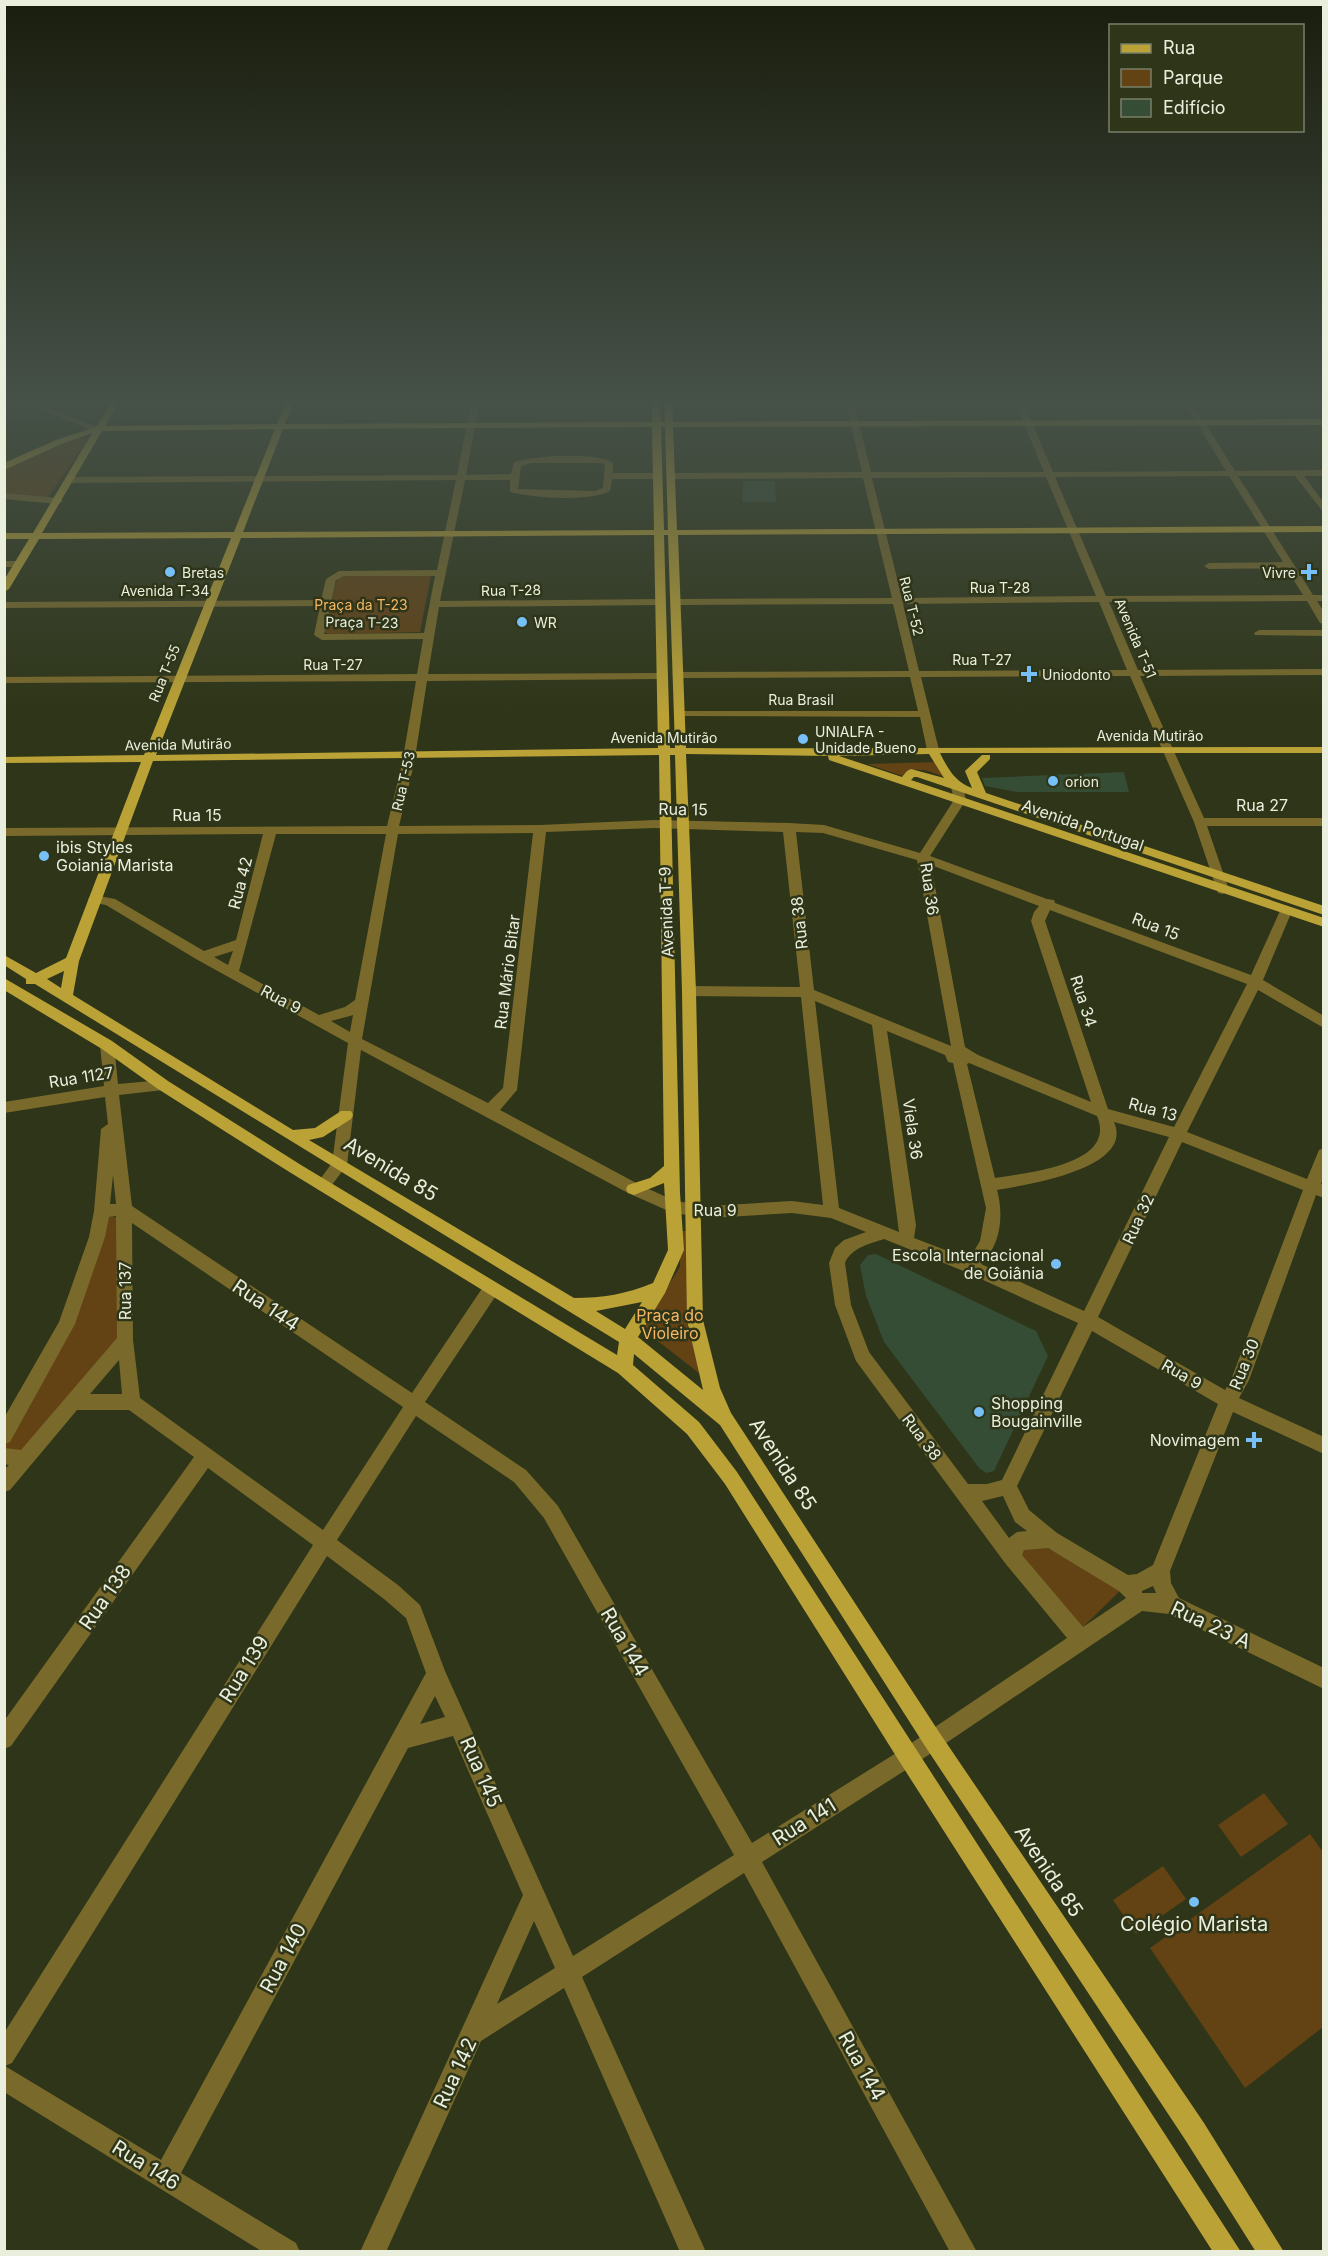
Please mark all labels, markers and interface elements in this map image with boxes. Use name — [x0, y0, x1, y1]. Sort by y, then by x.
legend — [1109, 24, 1304, 132]
text: Rua — [1163, 37, 1195, 58]
text: Parque — [1163, 67, 1223, 88]
text: Edifício — [1163, 97, 1226, 118]
marker: Vivre — [1300, 563, 1318, 581]
place label: Bretas — [182, 564, 224, 581]
place label: Vivre — [1262, 564, 1296, 581]
marker: Bretas — [163, 565, 177, 579]
street label: Rua T-52 — [896, 575, 928, 637]
street label: Rua T-28 — [970, 579, 1030, 596]
street label: Rua T-28 — [481, 581, 541, 599]
street label: Avenida T-34 — [121, 582, 209, 599]
street label: Avenida T-51 — [1112, 595, 1160, 681]
park label: Praça da T-23 — [314, 596, 408, 613]
street label: Praça T-23 — [325, 613, 399, 631]
place label: WR — [534, 614, 557, 631]
marker: WR — [515, 615, 529, 629]
street label: Rua T-55 — [145, 642, 183, 704]
street label: Rua T-27 — [952, 651, 1012, 668]
street label: Rua T-27 — [303, 656, 363, 673]
marker: Uniodonto — [1020, 665, 1038, 683]
place label: Uniodonto — [1042, 666, 1111, 683]
street label: Rua Brasil — [768, 691, 834, 708]
place label: UNIALFA - Unidade Bueno — [815, 723, 916, 756]
street label: Avenida Mutirão — [1097, 727, 1203, 744]
street label: Avenida Mutirão — [611, 729, 717, 746]
marker: UNIALFA - Unidade Bueno — [796, 732, 810, 746]
street label: Avenida Mutirão — [124, 735, 232, 753]
street label: Rua T-53 — [388, 750, 418, 812]
place label: orion — [1065, 773, 1099, 790]
marker: orion — [1046, 774, 1060, 788]
street label: Avenida Portugal — [1019, 795, 1147, 855]
street label: Rua 27 — [1236, 795, 1288, 815]
street label: Rua 15 — [658, 799, 708, 819]
street label: Rua 15 — [172, 805, 222, 825]
place label: ibis Styles Goiania Marista — [56, 837, 174, 875]
marker: ibis Styles Goiania Marista — [37, 849, 51, 863]
street label: Rua 42 — [224, 855, 256, 911]
street label: Rua 36 — [916, 861, 944, 917]
street label: Avenida T-9 — [654, 866, 678, 958]
street label: Rua 38 — [786, 896, 812, 950]
street label: Rua 15 — [1129, 908, 1183, 944]
street label: Rua Mário Bitar — [490, 913, 524, 1031]
street label: Rua 34 — [1066, 972, 1102, 1030]
street label: Rua 9 — [257, 980, 305, 1018]
street label: Rua 1127 — [47, 1062, 115, 1092]
street label: Rua 13 — [1126, 1093, 1180, 1125]
street label: Viela 36 — [899, 1097, 927, 1161]
street label: Avenida 85 — [340, 1132, 442, 1206]
street label: Rua 32 — [1118, 1191, 1158, 1247]
street label: Rua 9 — [693, 1200, 737, 1220]
place label: Escola Internacional de Goiânia — [892, 1245, 1044, 1283]
marker: Escola Internacional de Goiânia — [1049, 1257, 1063, 1271]
street label: Rua 137 — [115, 1262, 135, 1320]
street label: Rua 144 — [228, 1274, 304, 1336]
park label: Praça do Violeiro — [636, 1305, 704, 1343]
street label: Rua 30 — [1225, 1336, 1263, 1392]
street label: Rua 9 — [1158, 1355, 1206, 1393]
place label: Shopping Bougainville — [991, 1393, 1082, 1431]
marker: Shopping Bougainville — [972, 1405, 986, 1419]
street label: Rua 38 — [898, 1410, 946, 1464]
street label: Avenida 85 — [744, 1413, 822, 1515]
place label: Novimagem — [1150, 1430, 1240, 1450]
marker: Novimagem — [1245, 1431, 1263, 1449]
street label: Rua 138 — [74, 1560, 136, 1634]
street label: Rua 23 A — [1167, 1596, 1255, 1654]
street label: Rua 144 — [596, 1603, 654, 1681]
street label: Rua 139 — [214, 1631, 274, 1707]
street label: Rua 145 — [455, 1733, 507, 1811]
street label: Rua 141 — [768, 1793, 840, 1851]
street label: Avenida 85 — [1010, 1821, 1088, 1921]
marker: Colégio Marista — [1187, 1895, 1201, 1909]
place label: Colégio Marista — [1120, 1912, 1268, 1936]
street label: Rua 140 — [255, 1919, 311, 1997]
street label: Rua 144 — [833, 2027, 891, 2105]
street label: Rua 142 — [428, 2034, 482, 2112]
street label: Rua 146 — [108, 2135, 184, 2195]

